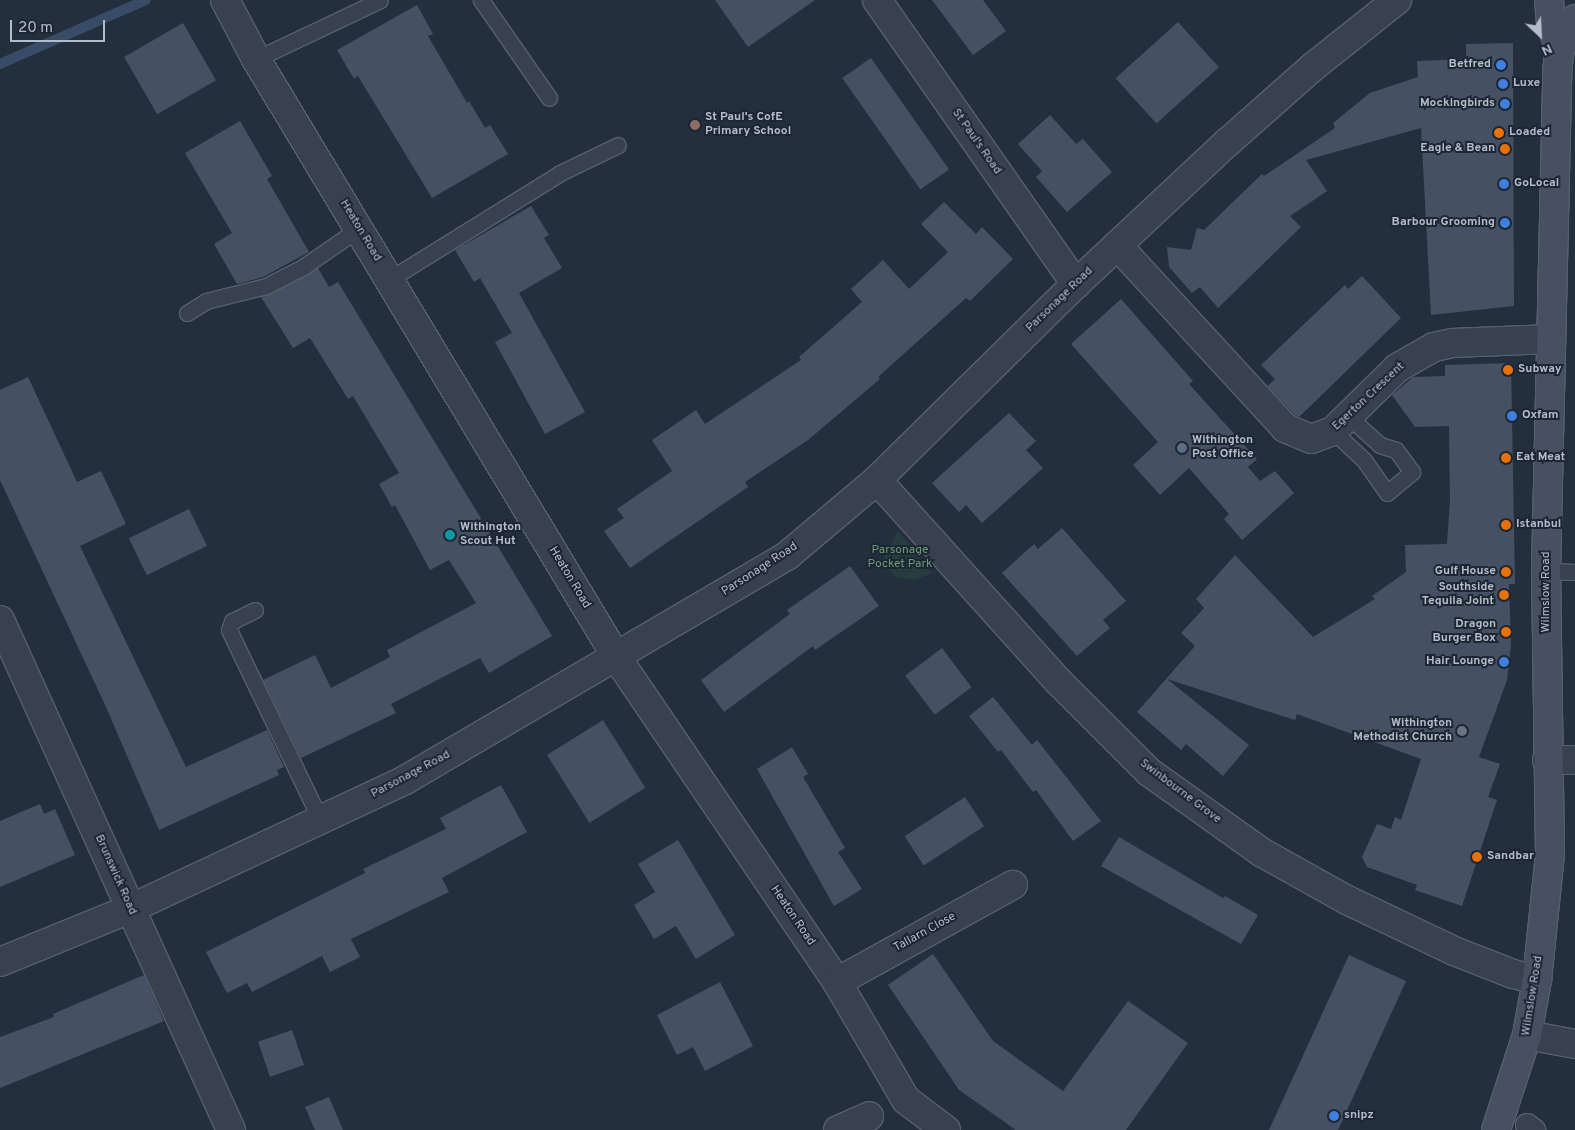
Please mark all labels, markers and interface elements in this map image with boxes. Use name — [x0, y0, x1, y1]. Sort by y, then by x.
scale bar — [12, 10, 108, 42]
north arrow — [1515, 10, 1565, 60]
text: 20 m — [18, 19, 53, 38]
text: N — [1538, 39, 1555, 59]
place label: Betfred — [1449, 58, 1491, 72]
marker: Betfred — [1495, 59, 1507, 71]
place label: Luxe — [1513, 77, 1540, 91]
marker: Luxe — [1497, 78, 1509, 90]
place label: Mockingbirds — [1420, 97, 1495, 111]
marker: Mockingbirds — [1499, 98, 1511, 110]
street label: St Paul's Road — [948, 106, 1004, 178]
place label: St Paul's CofE Primary School — [705, 111, 791, 139]
marker: St Paul's CofE Primary School — [689, 119, 701, 131]
place label: Loaded — [1509, 126, 1550, 140]
marker: Loaded — [1493, 127, 1505, 139]
place label: Eagle & Bean — [1420, 142, 1495, 156]
marker: Eagle & Bean — [1499, 143, 1511, 155]
place label: GoLocal — [1514, 177, 1559, 191]
marker: GoLocal — [1498, 178, 1510, 190]
street label: Heaton Road — [336, 198, 384, 264]
place label: Barbour Grooming — [1392, 216, 1495, 230]
marker: Barbour Grooming — [1499, 217, 1511, 229]
street label: Parsonage Road — [1024, 264, 1096, 336]
street label: Egerton Crescent — [1330, 360, 1408, 434]
place label: Subway — [1518, 363, 1562, 377]
marker: Subway — [1502, 364, 1514, 376]
place label: Oxfam — [1522, 409, 1559, 423]
marker: Oxfam — [1506, 410, 1518, 422]
place label: Withington Post Office — [1192, 434, 1254, 462]
marker: Withington Post Office — [1176, 442, 1188, 454]
place label: Eat Meat — [1516, 451, 1565, 465]
marker: Eat Meat — [1500, 452, 1512, 464]
place label: Istanbul — [1516, 518, 1561, 532]
marker: Istanbul — [1500, 519, 1512, 531]
place label: Withington Scout Hut — [460, 521, 521, 549]
marker: Withington Scout Hut — [444, 529, 456, 541]
street label: Parsonage Road — [719, 540, 801, 600]
park label: Parsonage Pocket Park — [868, 544, 932, 572]
street label: Heaton Road — [545, 545, 593, 611]
street label: Wilmslow Road — [1540, 552, 1554, 632]
place label: Gulf House — [1435, 565, 1496, 579]
marker: Gulf House — [1500, 566, 1512, 578]
place label: Southside Tequila Joint — [1422, 581, 1494, 609]
marker: Southside Tequila Joint — [1498, 589, 1510, 601]
place label: Dragon Burger Box — [1433, 618, 1496, 646]
marker: Dragon Burger Box — [1500, 626, 1512, 638]
place label: Hair Lounge — [1426, 655, 1494, 669]
marker: Hair Lounge — [1498, 656, 1510, 668]
place label: Withington Methodist Church — [1353, 717, 1452, 745]
marker: Withington Methodist Church — [1456, 725, 1468, 737]
street label: Parsonage Road — [369, 748, 453, 802]
street label: Swinbourne Grove — [1136, 757, 1224, 827]
street label: Brunswick Road — [91, 833, 139, 917]
place label: Sandbar — [1487, 850, 1534, 864]
marker: Sandbar — [1471, 851, 1483, 863]
street label: Heaton Road — [767, 883, 817, 949]
street label: Tallarn Close — [891, 910, 959, 956]
street label: Wilmslow Road — [1520, 955, 1546, 1037]
place label: snipz — [1344, 1109, 1374, 1123]
marker: snipz — [1328, 1110, 1340, 1122]

